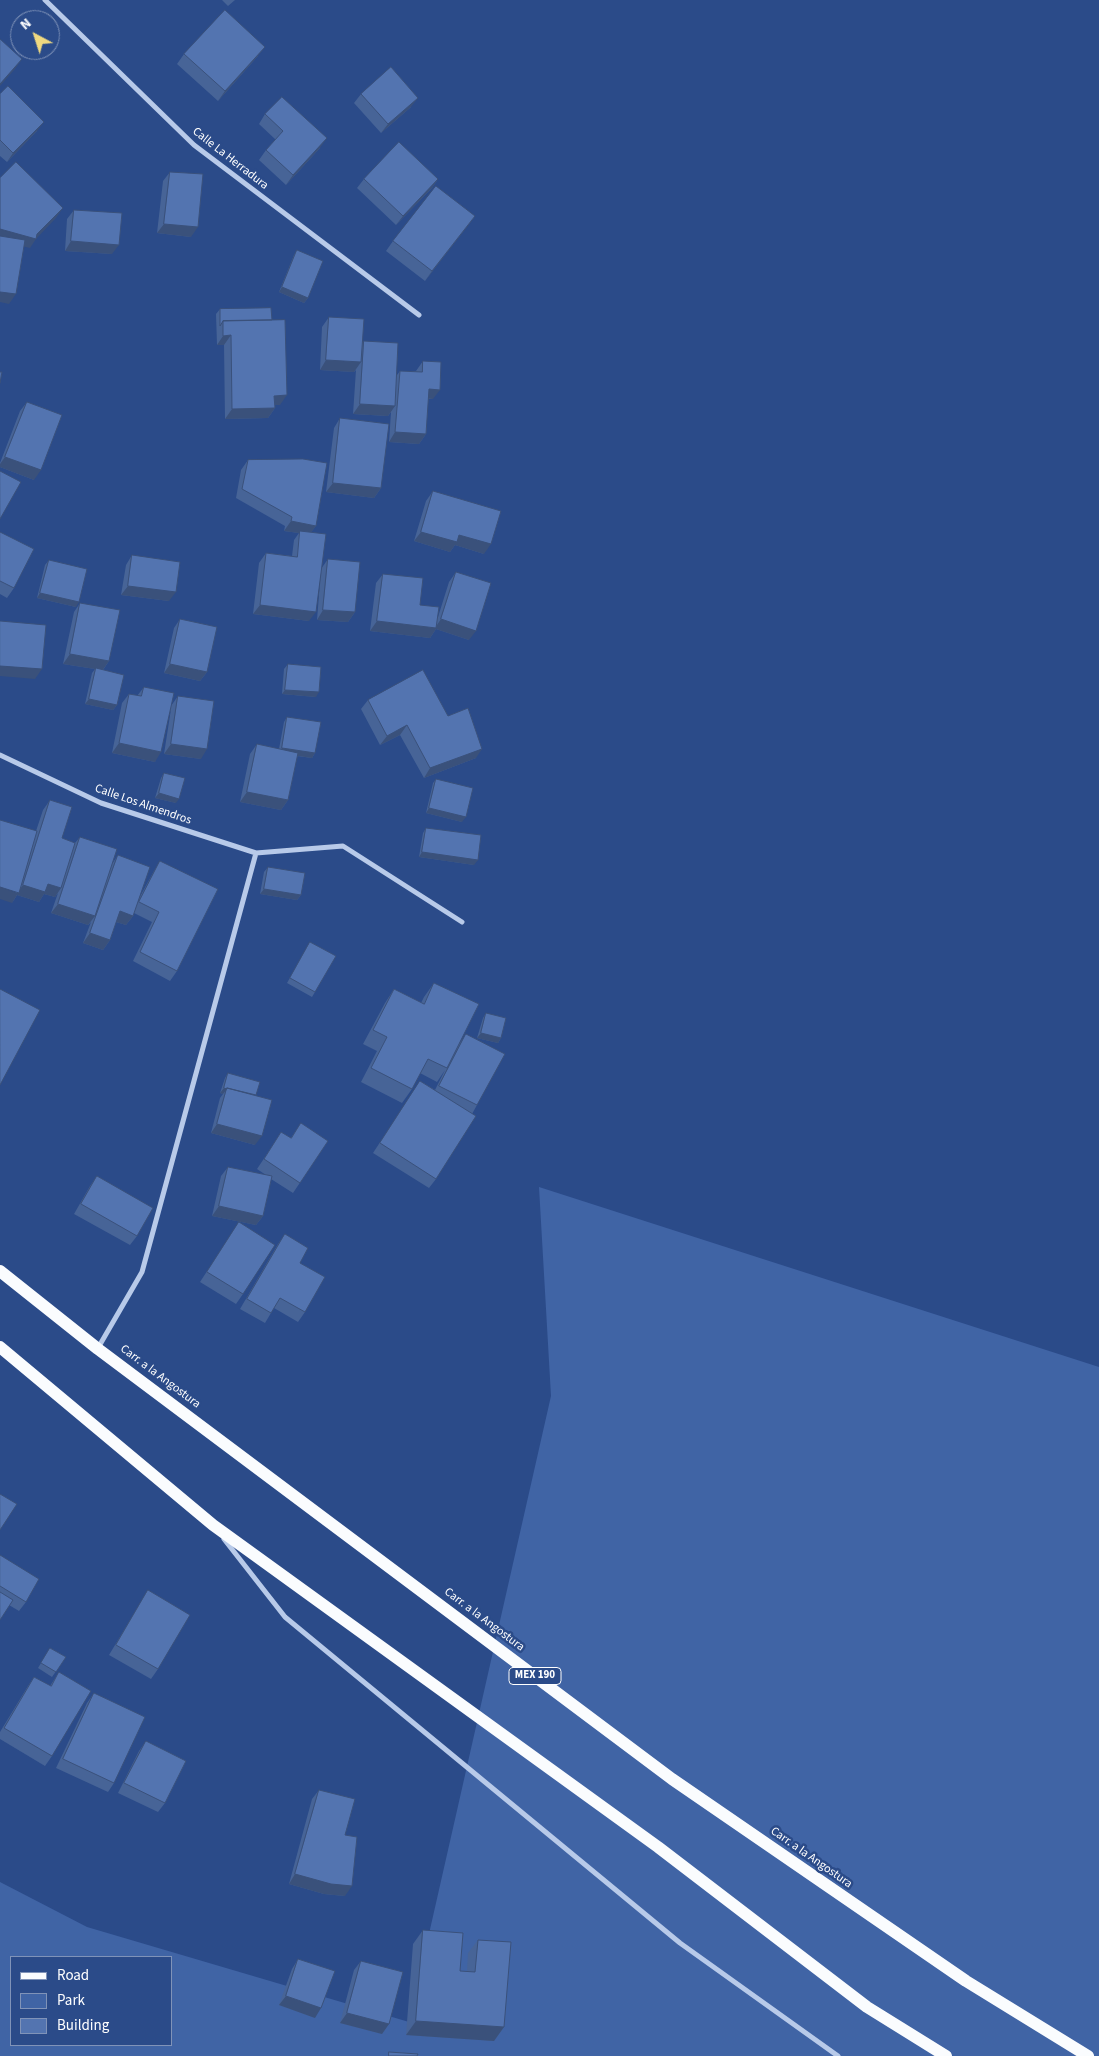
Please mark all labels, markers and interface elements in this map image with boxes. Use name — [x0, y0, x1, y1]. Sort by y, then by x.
north arrow — [10, 10, 60, 60]
text: N — [16, 14, 36, 35]
street label: Calle La Herradura — [189, 125, 271, 193]
street label: Calle Los Almendros — [93, 782, 193, 828]
street label: Carr. a la Angostura — [117, 1342, 203, 1412]
street label: Carr. a la Angostura — [441, 1585, 527, 1655]
road number: MEX 190 — [509, 1668, 561, 1684]
street label: Carr. a la Angostura — [767, 1824, 855, 1892]
legend — [10, 1956, 172, 2046]
text: Road — [57, 1965, 89, 1986]
text: Park — [57, 1990, 85, 2011]
text: Building — [57, 2015, 109, 2036]

